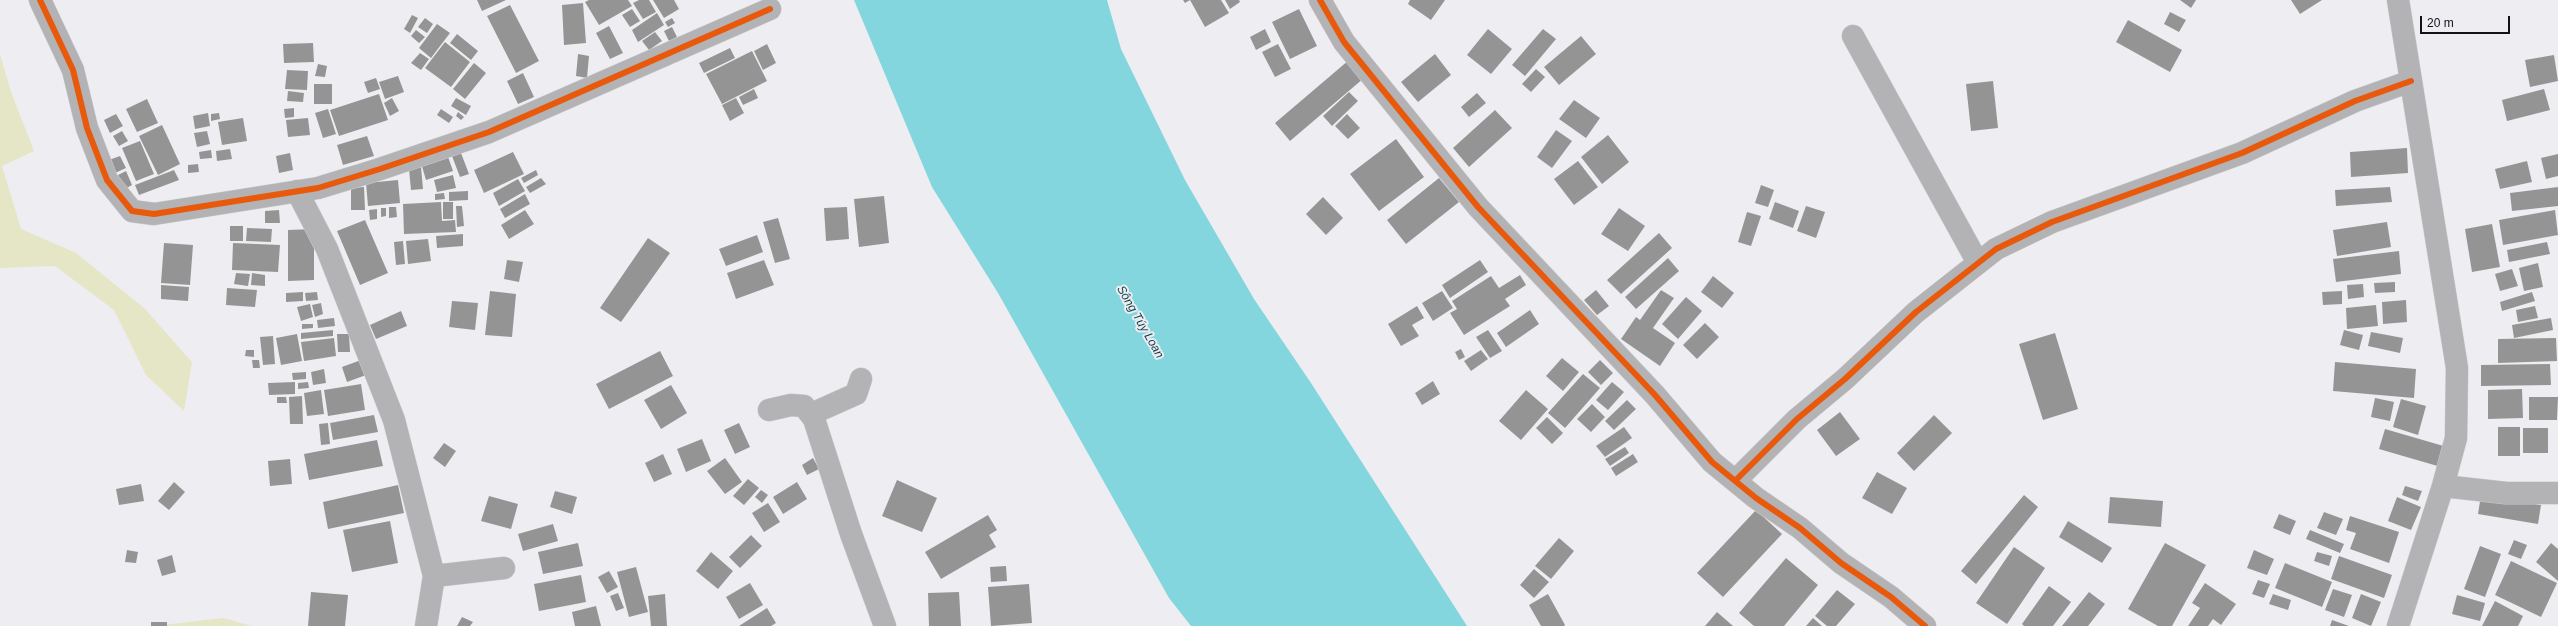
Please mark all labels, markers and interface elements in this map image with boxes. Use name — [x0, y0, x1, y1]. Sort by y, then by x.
scale bar — [2422, 8, 2512, 34]
text: 20 m — [2427, 16, 2454, 30]
water label: Sông Túy Loan — [1113, 283, 1167, 361]

